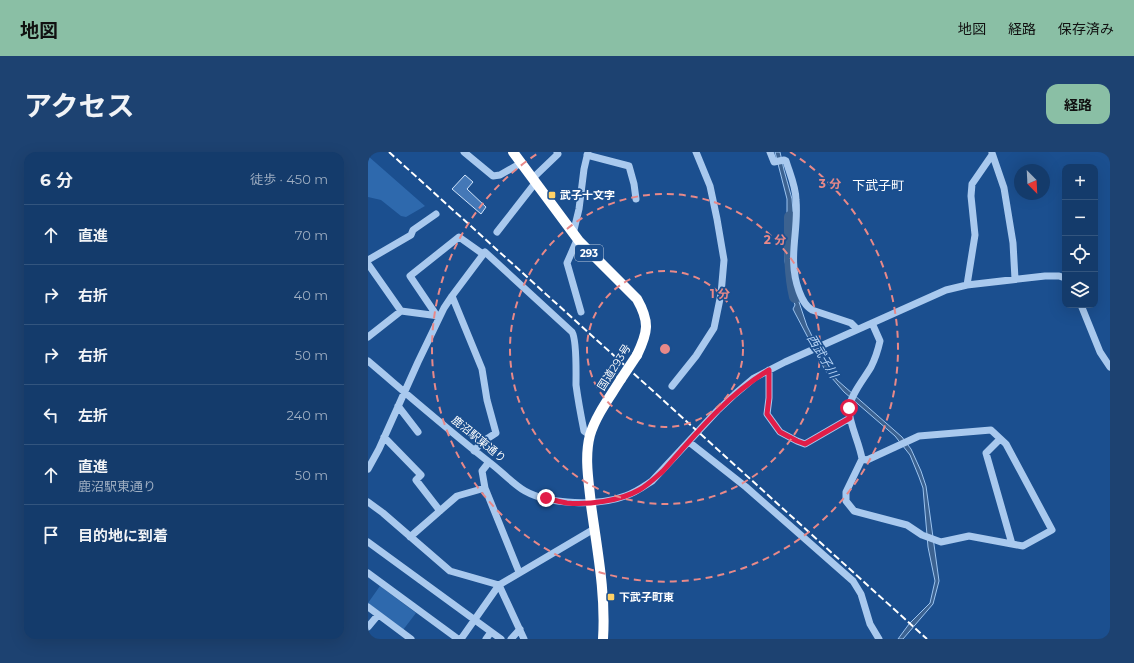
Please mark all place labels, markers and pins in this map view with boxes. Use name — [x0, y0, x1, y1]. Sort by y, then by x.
place label: 武子十文字 — [560, 188, 615, 202]
marker: 武子十文字 — [547, 190, 557, 200]
centre of rings — [658, 342, 672, 356]
place label: 下武子町東 — [619, 590, 674, 604]
marker: 下武子町東 — [606, 592, 616, 602]

